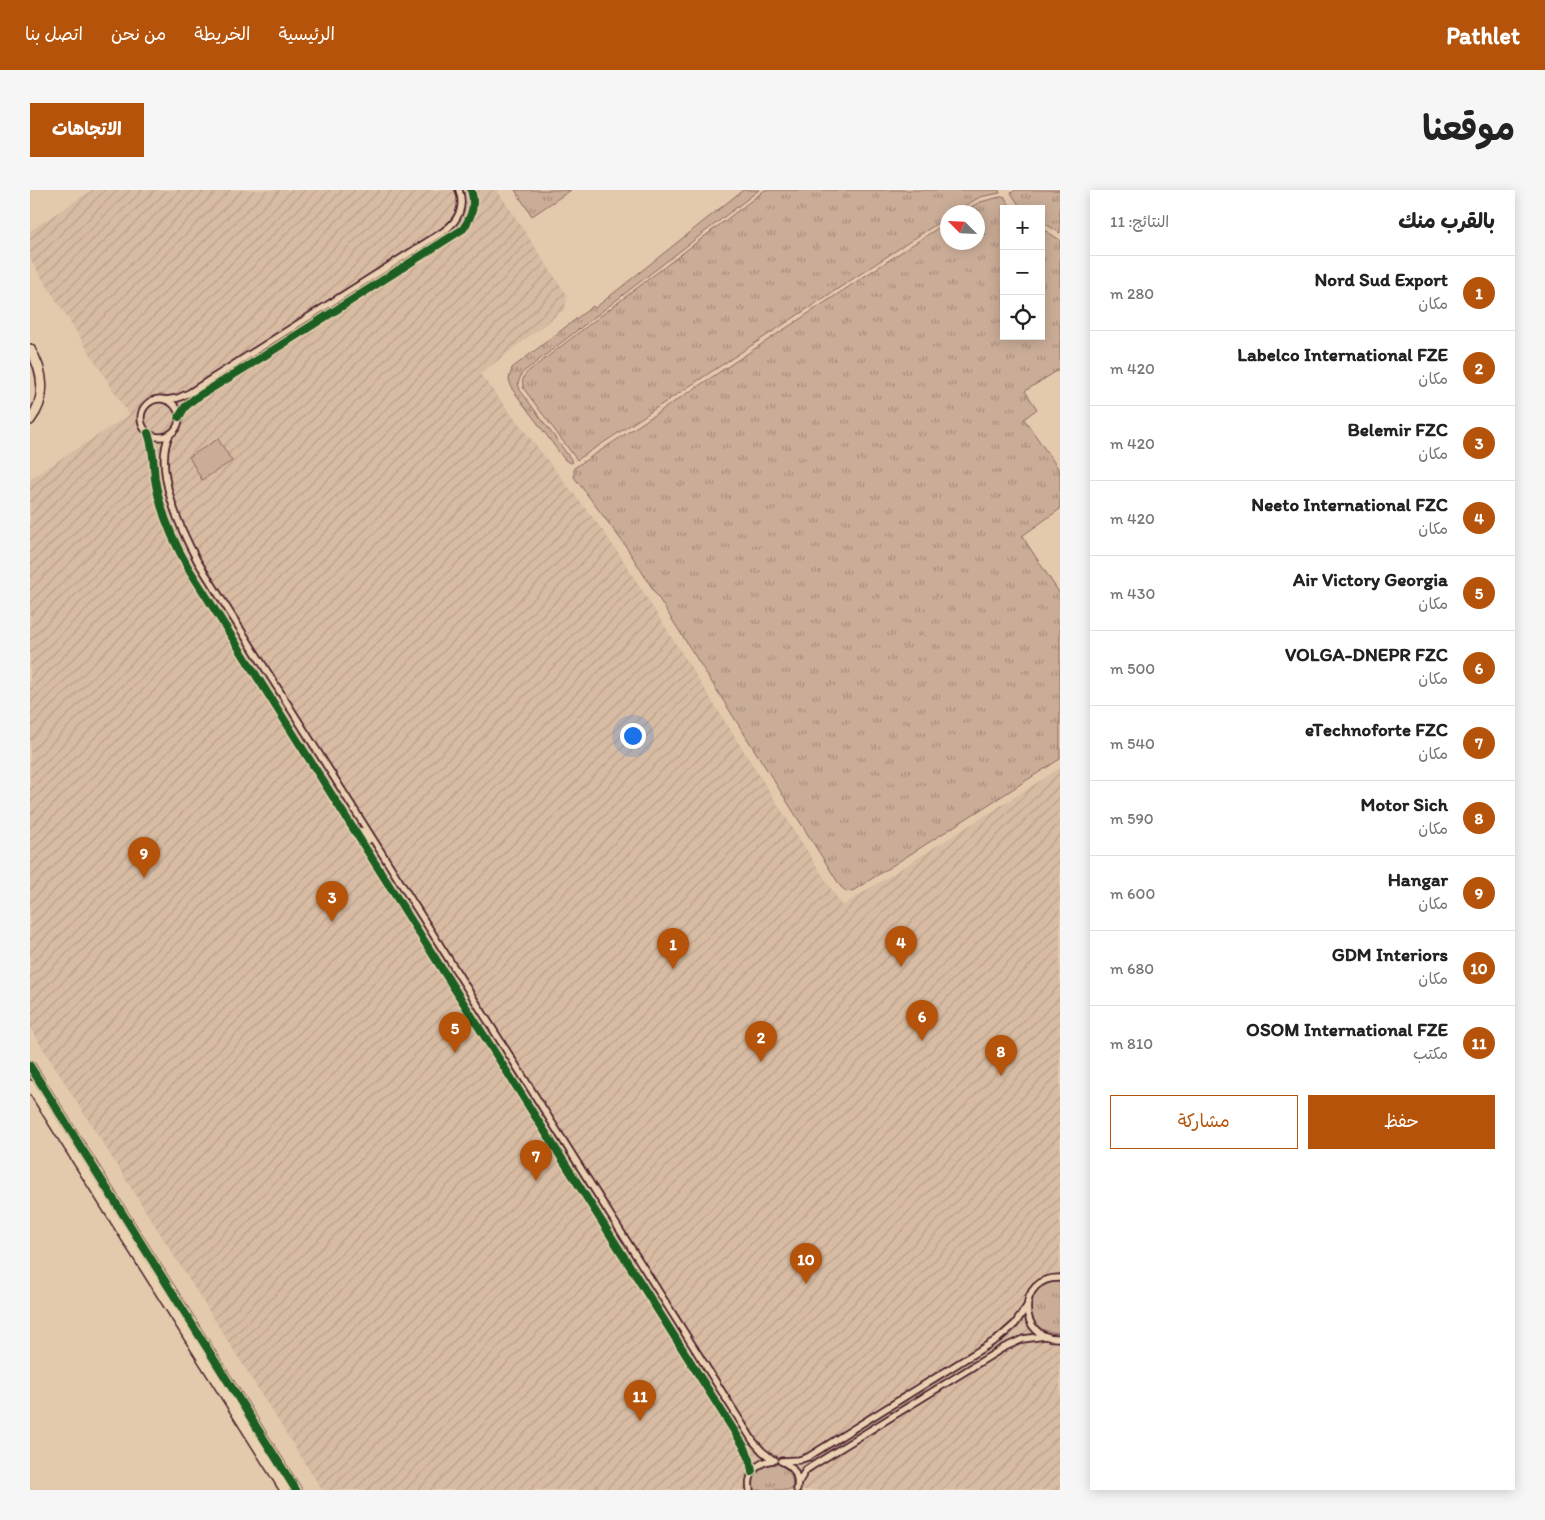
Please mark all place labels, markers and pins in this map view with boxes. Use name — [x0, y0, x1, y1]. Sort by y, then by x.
pin: 9 — [128, 837, 160, 878]
pin: 3 — [316, 881, 348, 922]
pin: 4 — [885, 926, 917, 967]
pin: 1 — [657, 928, 689, 969]
pin: 6 — [906, 1000, 938, 1041]
pin: 5 — [439, 1012, 471, 1053]
pin: 2 — [745, 1021, 777, 1062]
pin: 8 — [985, 1035, 1017, 1076]
pin: 7 — [520, 1140, 552, 1181]
pin: 10 — [790, 1243, 822, 1284]
pin: 11 — [624, 1380, 656, 1421]

